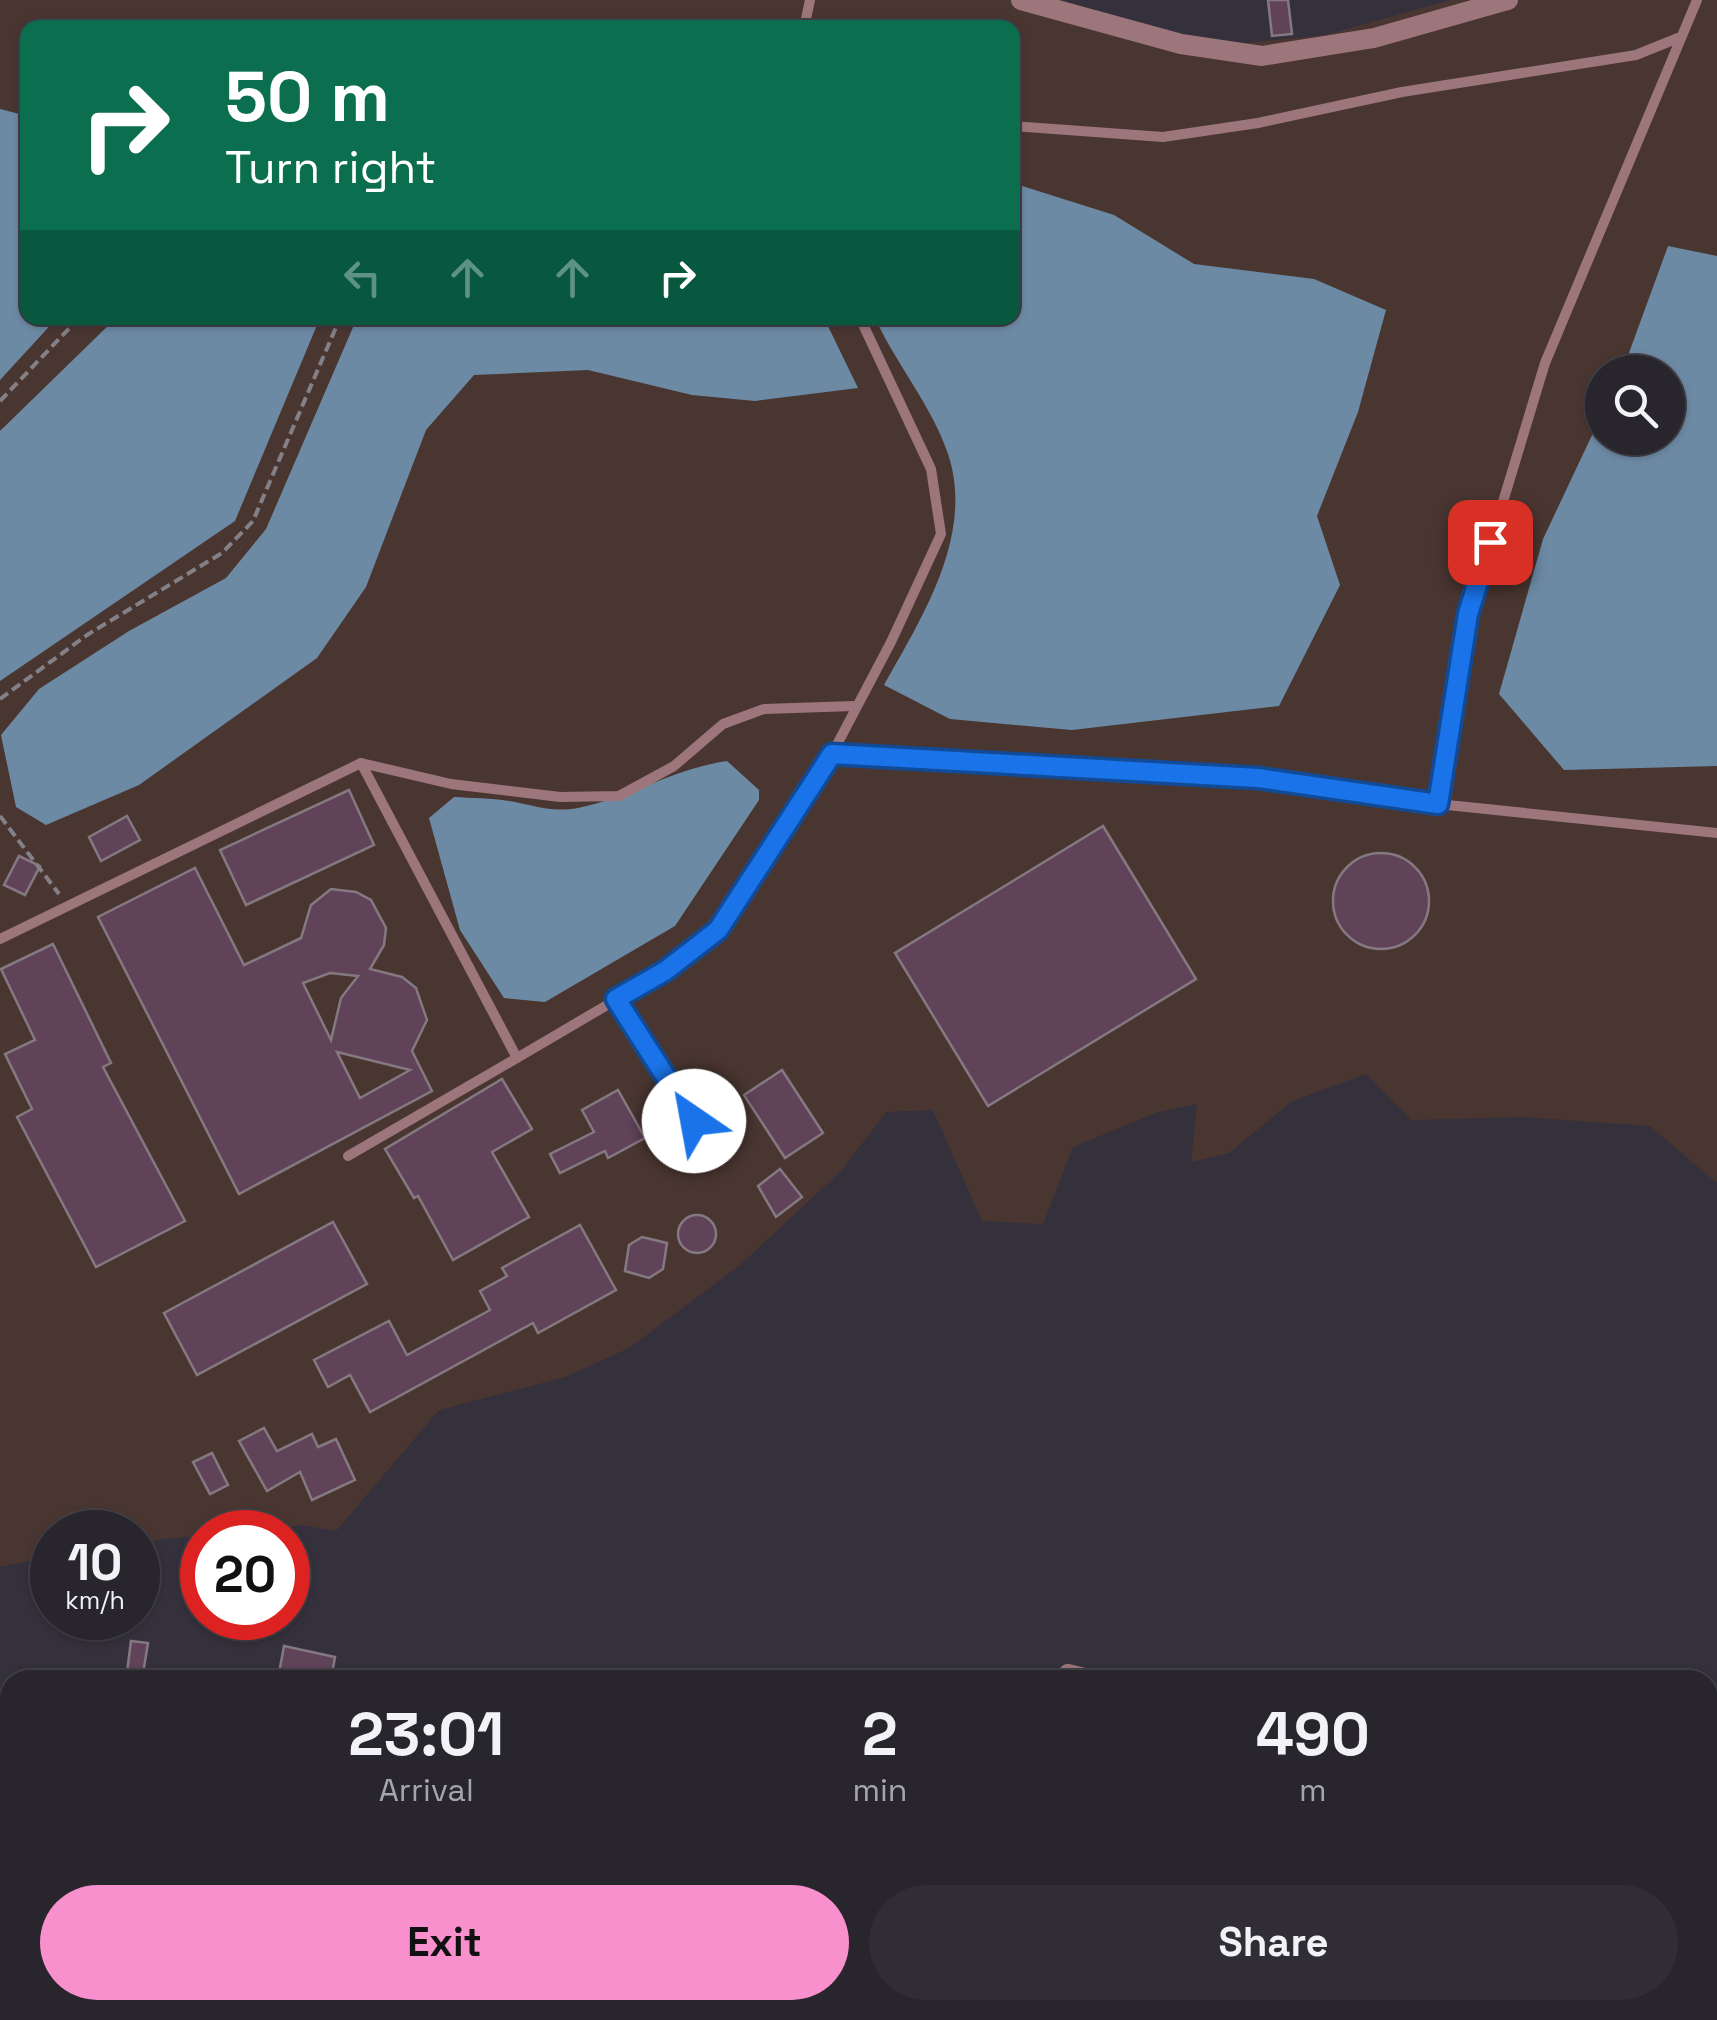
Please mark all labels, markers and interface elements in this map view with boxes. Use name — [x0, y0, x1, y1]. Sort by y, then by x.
text: 50 m — [225, 52, 390, 141]
icon: right — [60, 60, 190, 190]
text: Turn right — [225, 139, 436, 196]
icon: left — [335, 250, 390, 305]
icon: ahead — [440, 250, 495, 305]
icon: ahead — [545, 250, 600, 305]
icon: right — [650, 250, 705, 305]
map controls — [1585, 355, 1685, 455]
button: search — [1585, 355, 1685, 455]
pin — [1448, 500, 1533, 585]
icon: arrive — [1463, 515, 1518, 570]
position arrow — [642, 1069, 746, 1173]
speed limit sign: 20 — [180, 1510, 310, 1640]
text: 10 — [68, 1531, 123, 1595]
text: km/h — [65, 1584, 125, 1616]
text: 23:01 — [348, 1696, 504, 1773]
text: 2 — [862, 1696, 898, 1773]
text: 490 — [1256, 1696, 1370, 1773]
text: Arrival — [379, 1770, 474, 1810]
text: min — [852, 1770, 907, 1810]
text: m — [1299, 1770, 1326, 1810]
button: Exit — [40, 1885, 849, 2000]
button: Share — [869, 1885, 1678, 2000]

